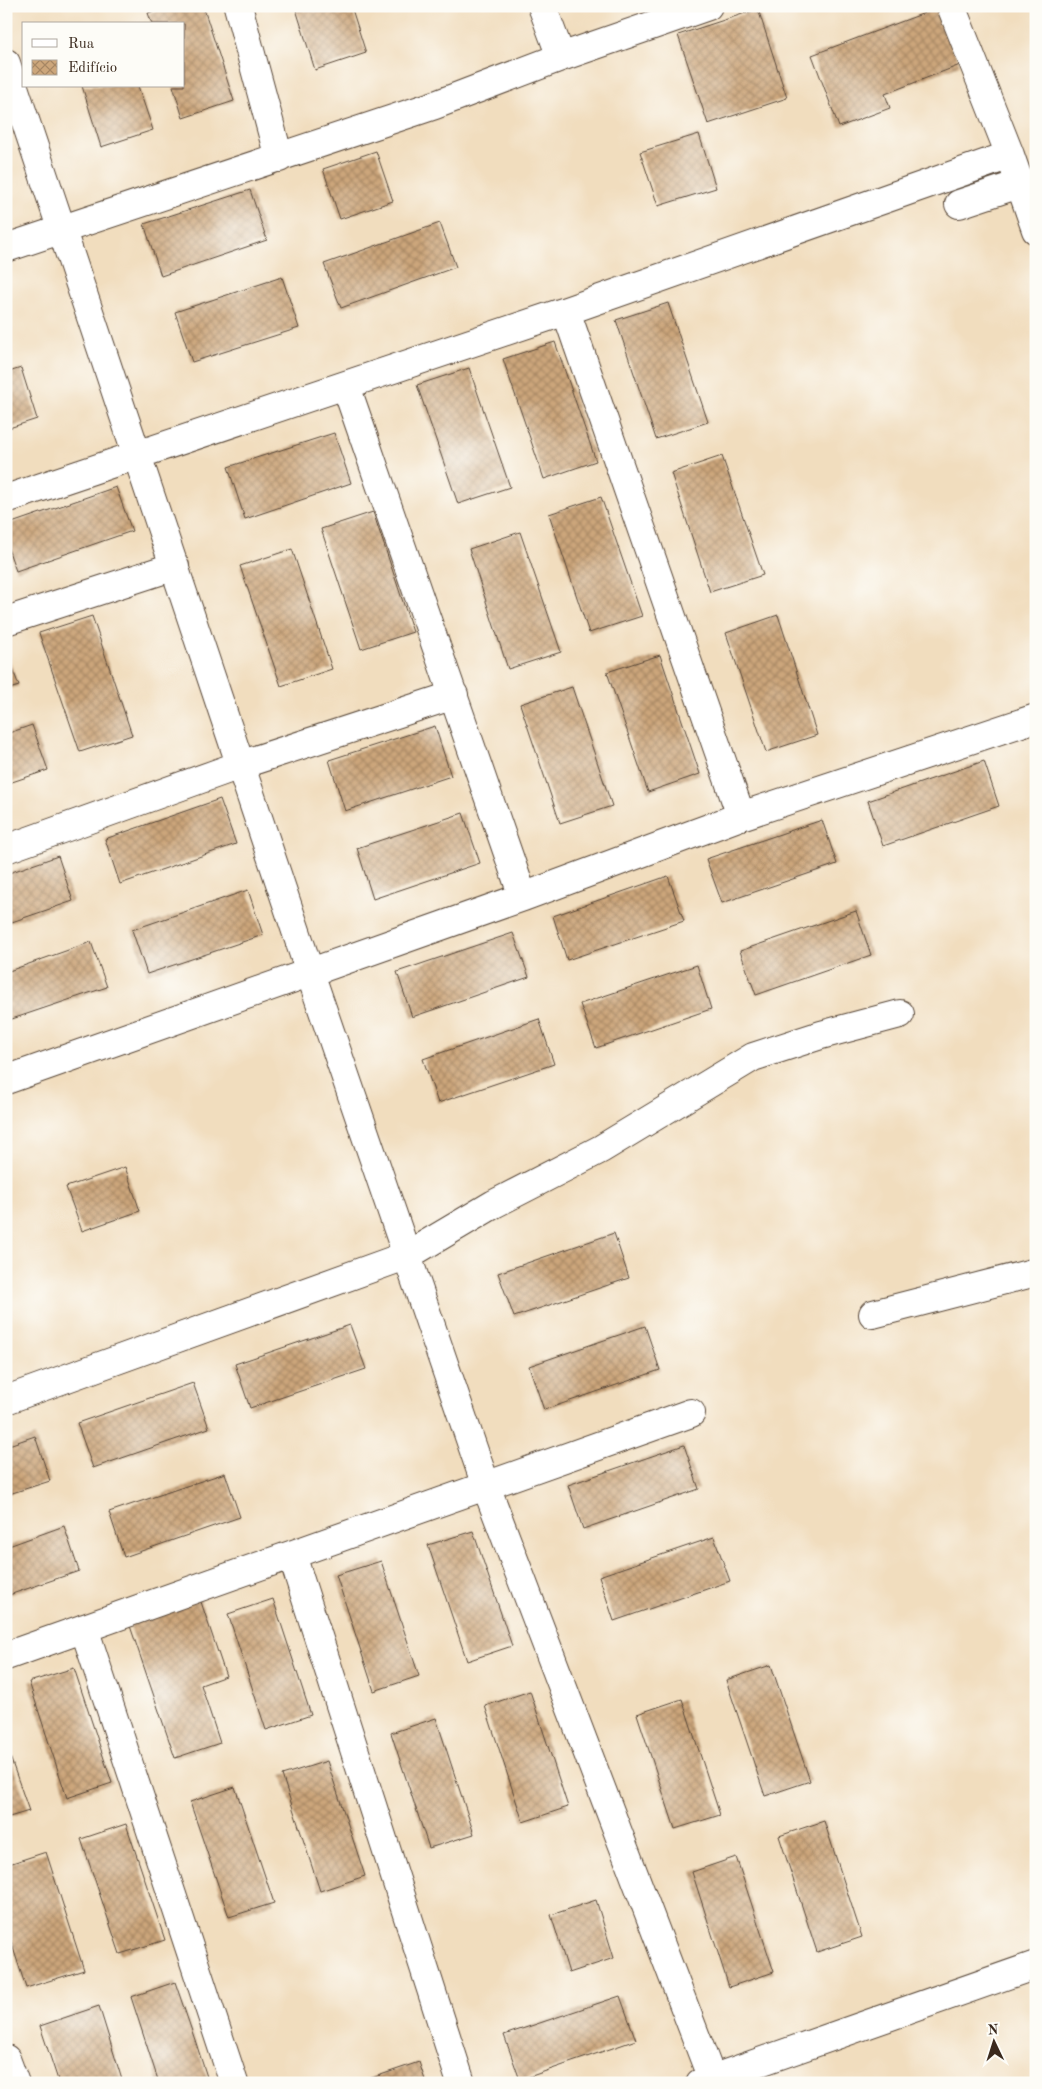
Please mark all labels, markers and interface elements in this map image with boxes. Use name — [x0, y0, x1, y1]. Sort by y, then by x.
legend — [22, 22, 185, 88]
text: Rua — [68, 37, 95, 52]
text: Edifício — [68, 61, 117, 76]
north arrow — [970, 2016, 1020, 2066]
text: N — [987, 2023, 999, 2037]

